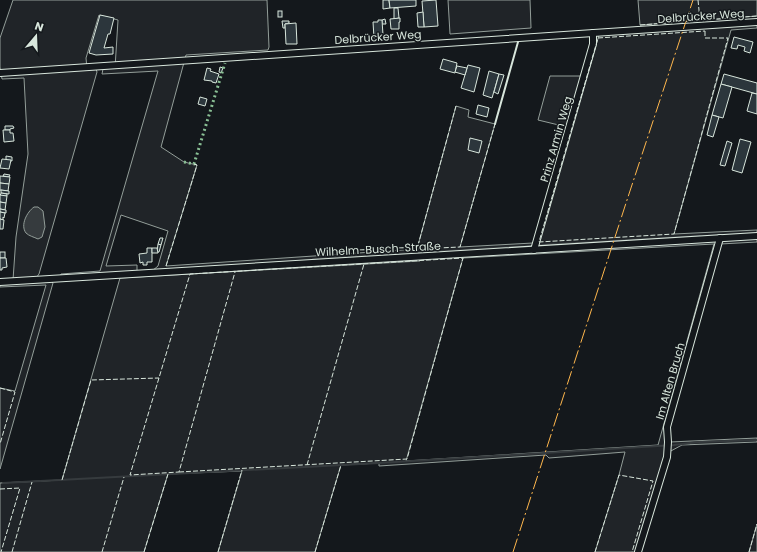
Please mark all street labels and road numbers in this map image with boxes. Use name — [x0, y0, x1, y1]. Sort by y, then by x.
street label: Delbrücker Weg — [657, 5, 745, 27]
street label: Delbrücker Weg — [334, 26, 422, 48]
street label: Prinz Armin Weg — [536, 94, 576, 184]
street label: Wilhelm-Busch-Straße — [315, 238, 441, 260]
street label: Im Alten Bruch — [651, 341, 689, 421]

